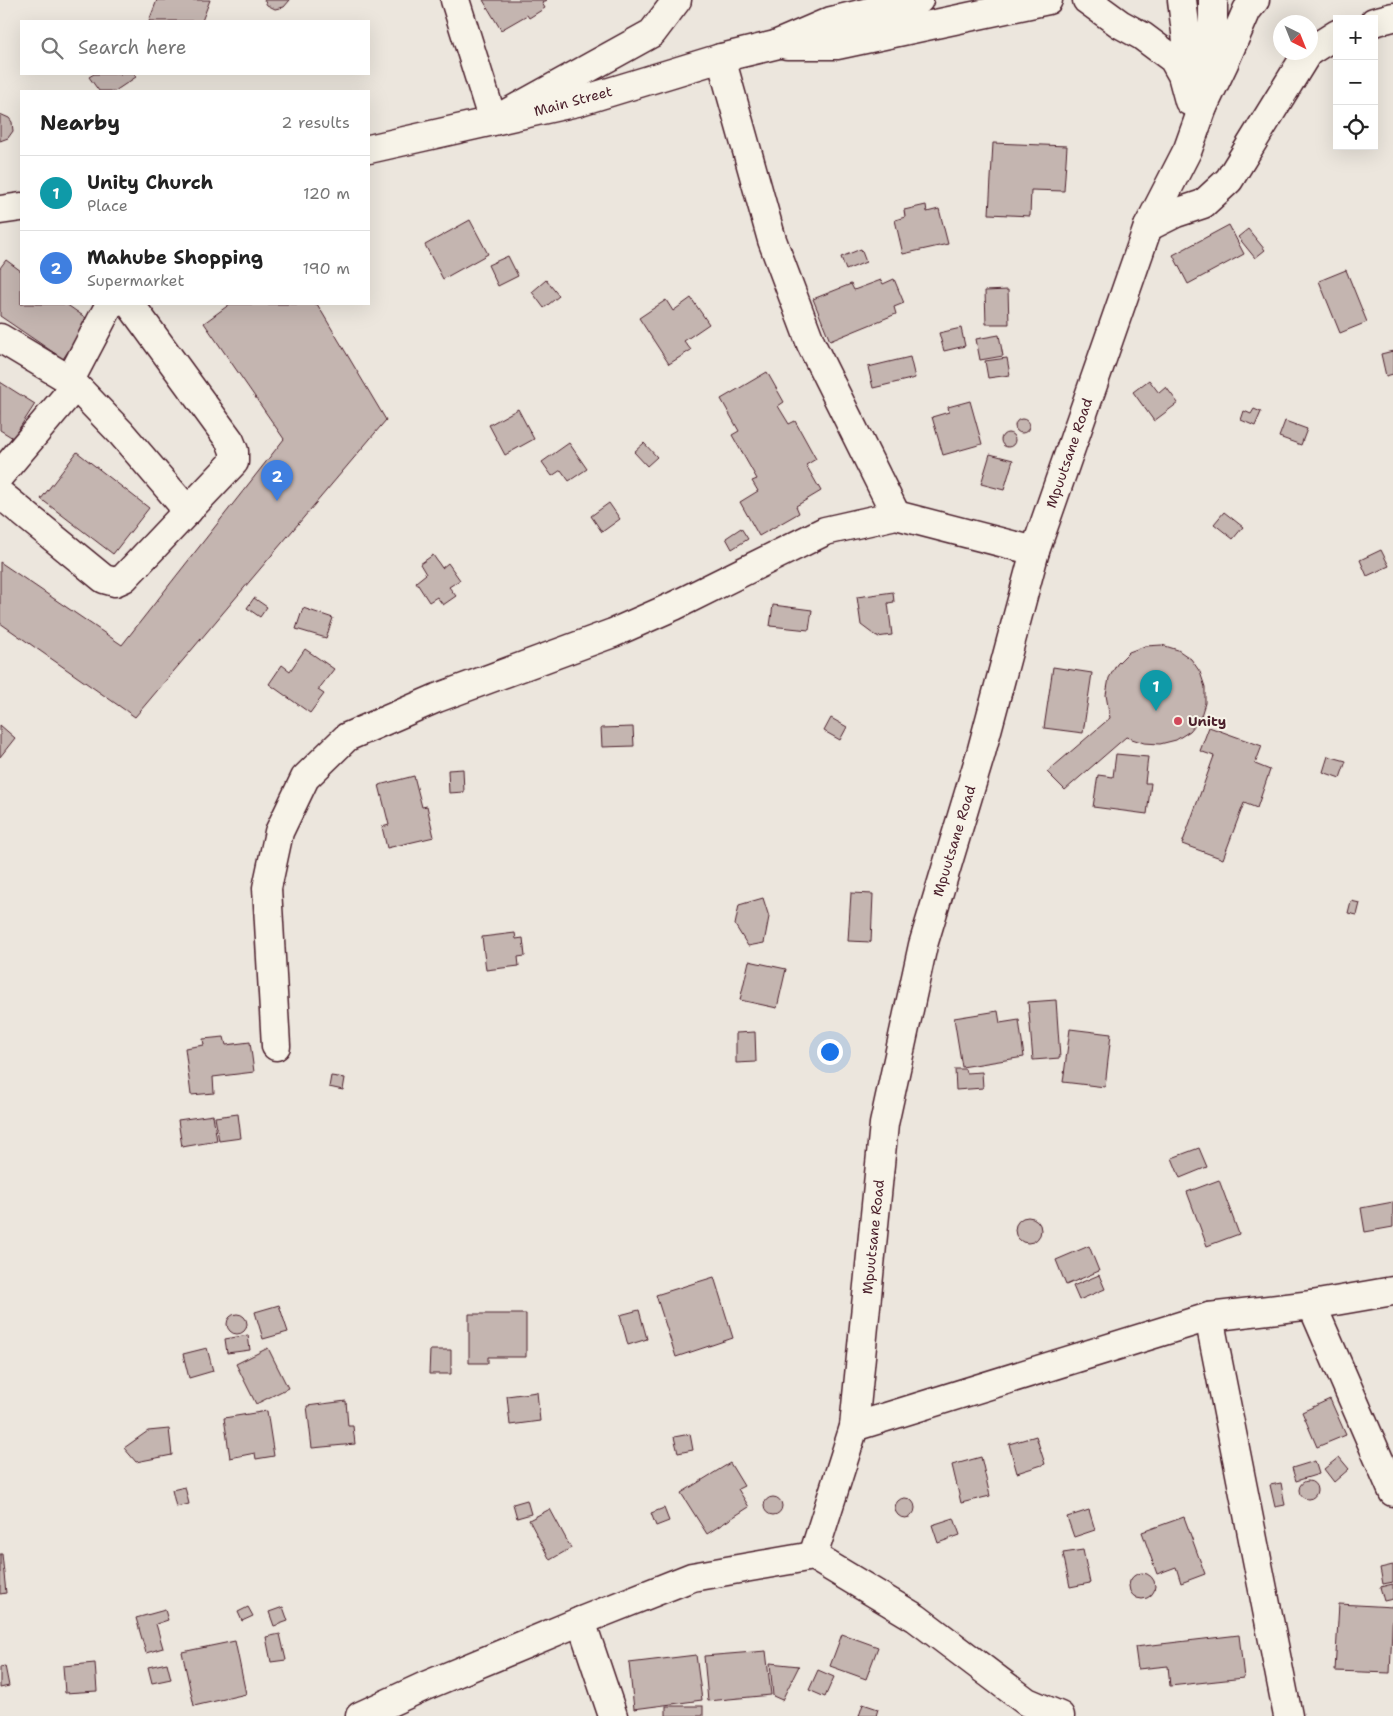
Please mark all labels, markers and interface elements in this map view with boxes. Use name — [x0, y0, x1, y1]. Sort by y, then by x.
north arrow — [1273, 15, 1318, 60]
map controls — [1333, 15, 1378, 150]
button: + — [1333, 15, 1378, 60]
search box — [20, 20, 370, 75]
icon: search — [38, 34, 66, 62]
text: Search here — [78, 35, 187, 60]
button: − — [1333, 60, 1378, 105]
street label: Main Street — [532, 82, 614, 120]
button: locate — [1333, 105, 1378, 150]
text: Nearby — [40, 109, 120, 137]
text: 2 results — [281, 112, 350, 133]
text: Unity Church — [87, 170, 213, 195]
text: 1 — [52, 183, 60, 204]
text: 120 m — [303, 183, 350, 204]
text: Place — [87, 195, 128, 216]
text: Mahube Shopping — [87, 245, 263, 270]
text: 2 — [50, 258, 62, 279]
text: 190 m — [303, 258, 350, 279]
text: Supermarket — [87, 270, 184, 291]
street label: Mpuutsane Road — [1042, 395, 1096, 510]
pin: 2 — [261, 460, 293, 501]
pin: 1 — [1140, 670, 1172, 711]
place label: Unity — [1188, 712, 1226, 730]
marker: Unity — [1172, 715, 1184, 727]
street label: Mpuutsane Road — [929, 783, 979, 899]
your location — [817, 1039, 843, 1065]
street label: Mpuutsane Road — [858, 1179, 888, 1295]

